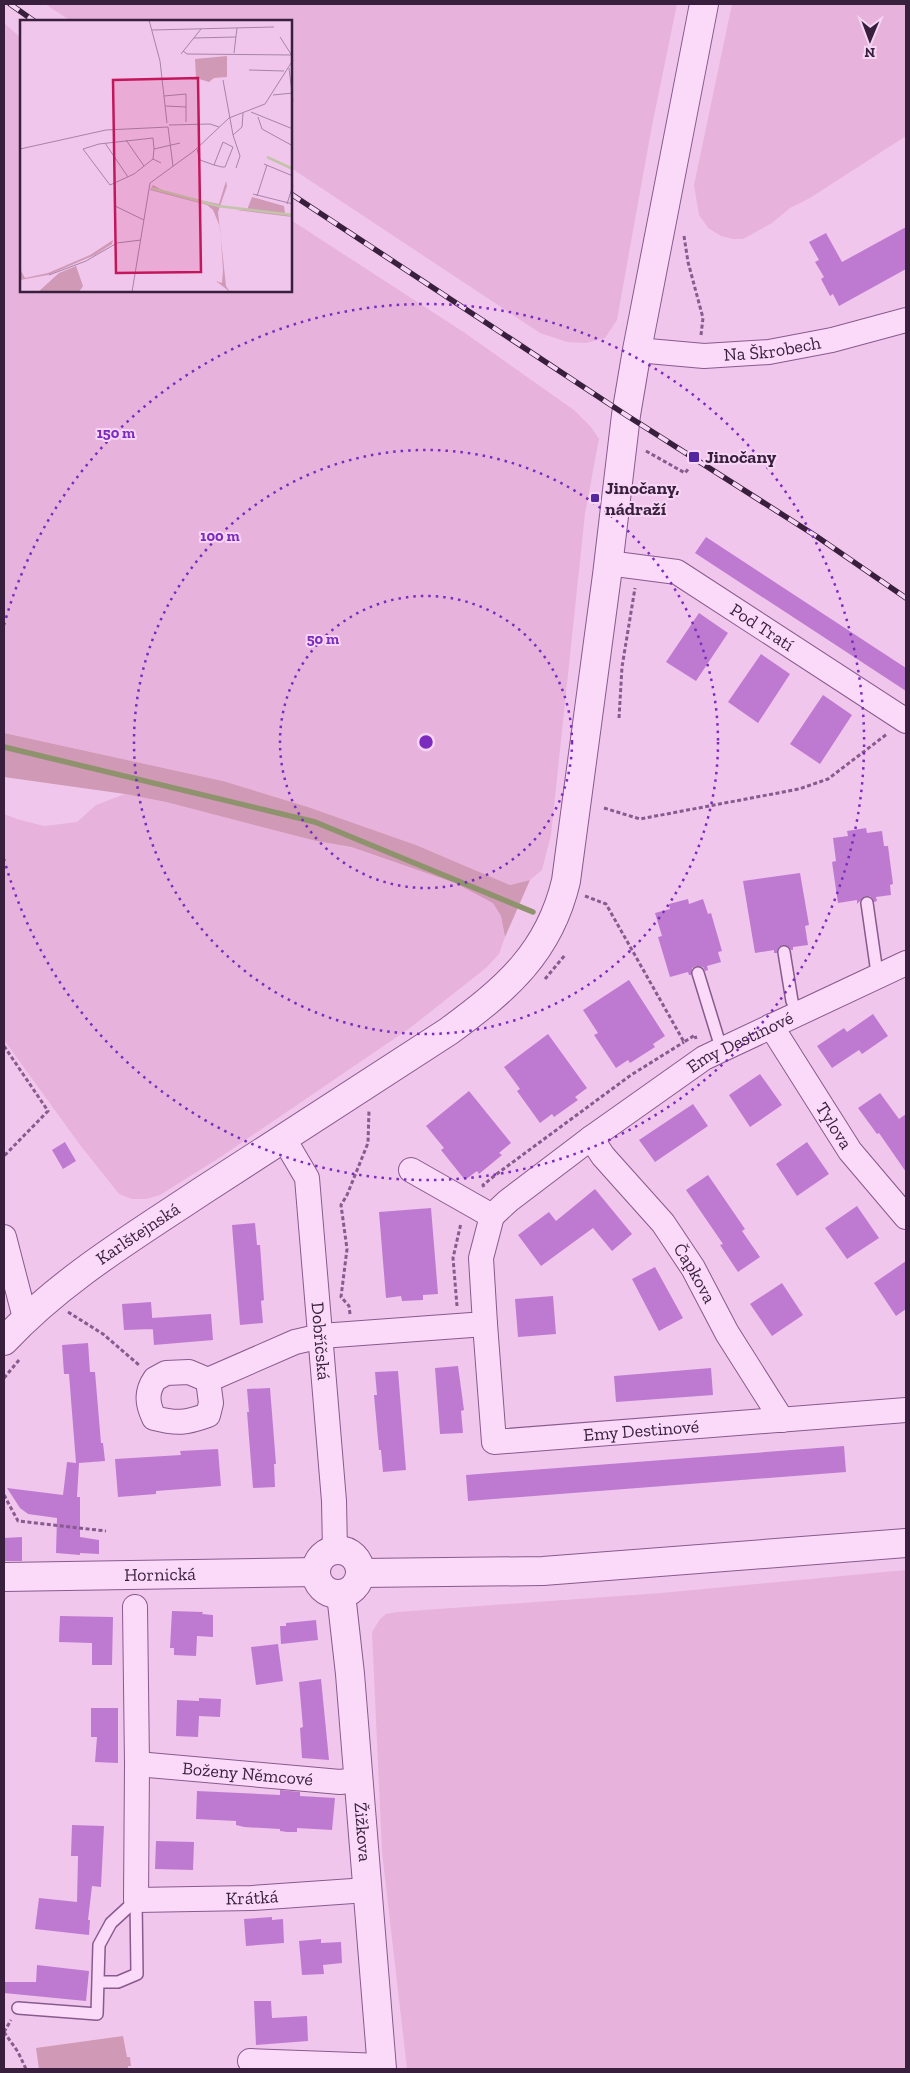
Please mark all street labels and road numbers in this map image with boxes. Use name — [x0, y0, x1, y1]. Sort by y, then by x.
street label: Na Škrobech — [723, 331, 823, 366]
street label: Pod Tratí — [726, 599, 798, 656]
street label: Emy Destinové — [682, 1007, 797, 1078]
street label: Tylova — [811, 1098, 857, 1154]
street label: Karlštejnská — [92, 1198, 184, 1270]
street label: Čapkova — [668, 1239, 721, 1307]
street label: Dobříčská — [306, 1301, 335, 1381]
street label: Emy Destinové — [583, 1415, 700, 1446]
street label: Hornická — [124, 1563, 196, 1586]
street label: Boženy Němcové — [181, 1757, 314, 1791]
street label: Žižkova — [349, 1801, 376, 1863]
street label: Krátká — [225, 1885, 279, 1909]

